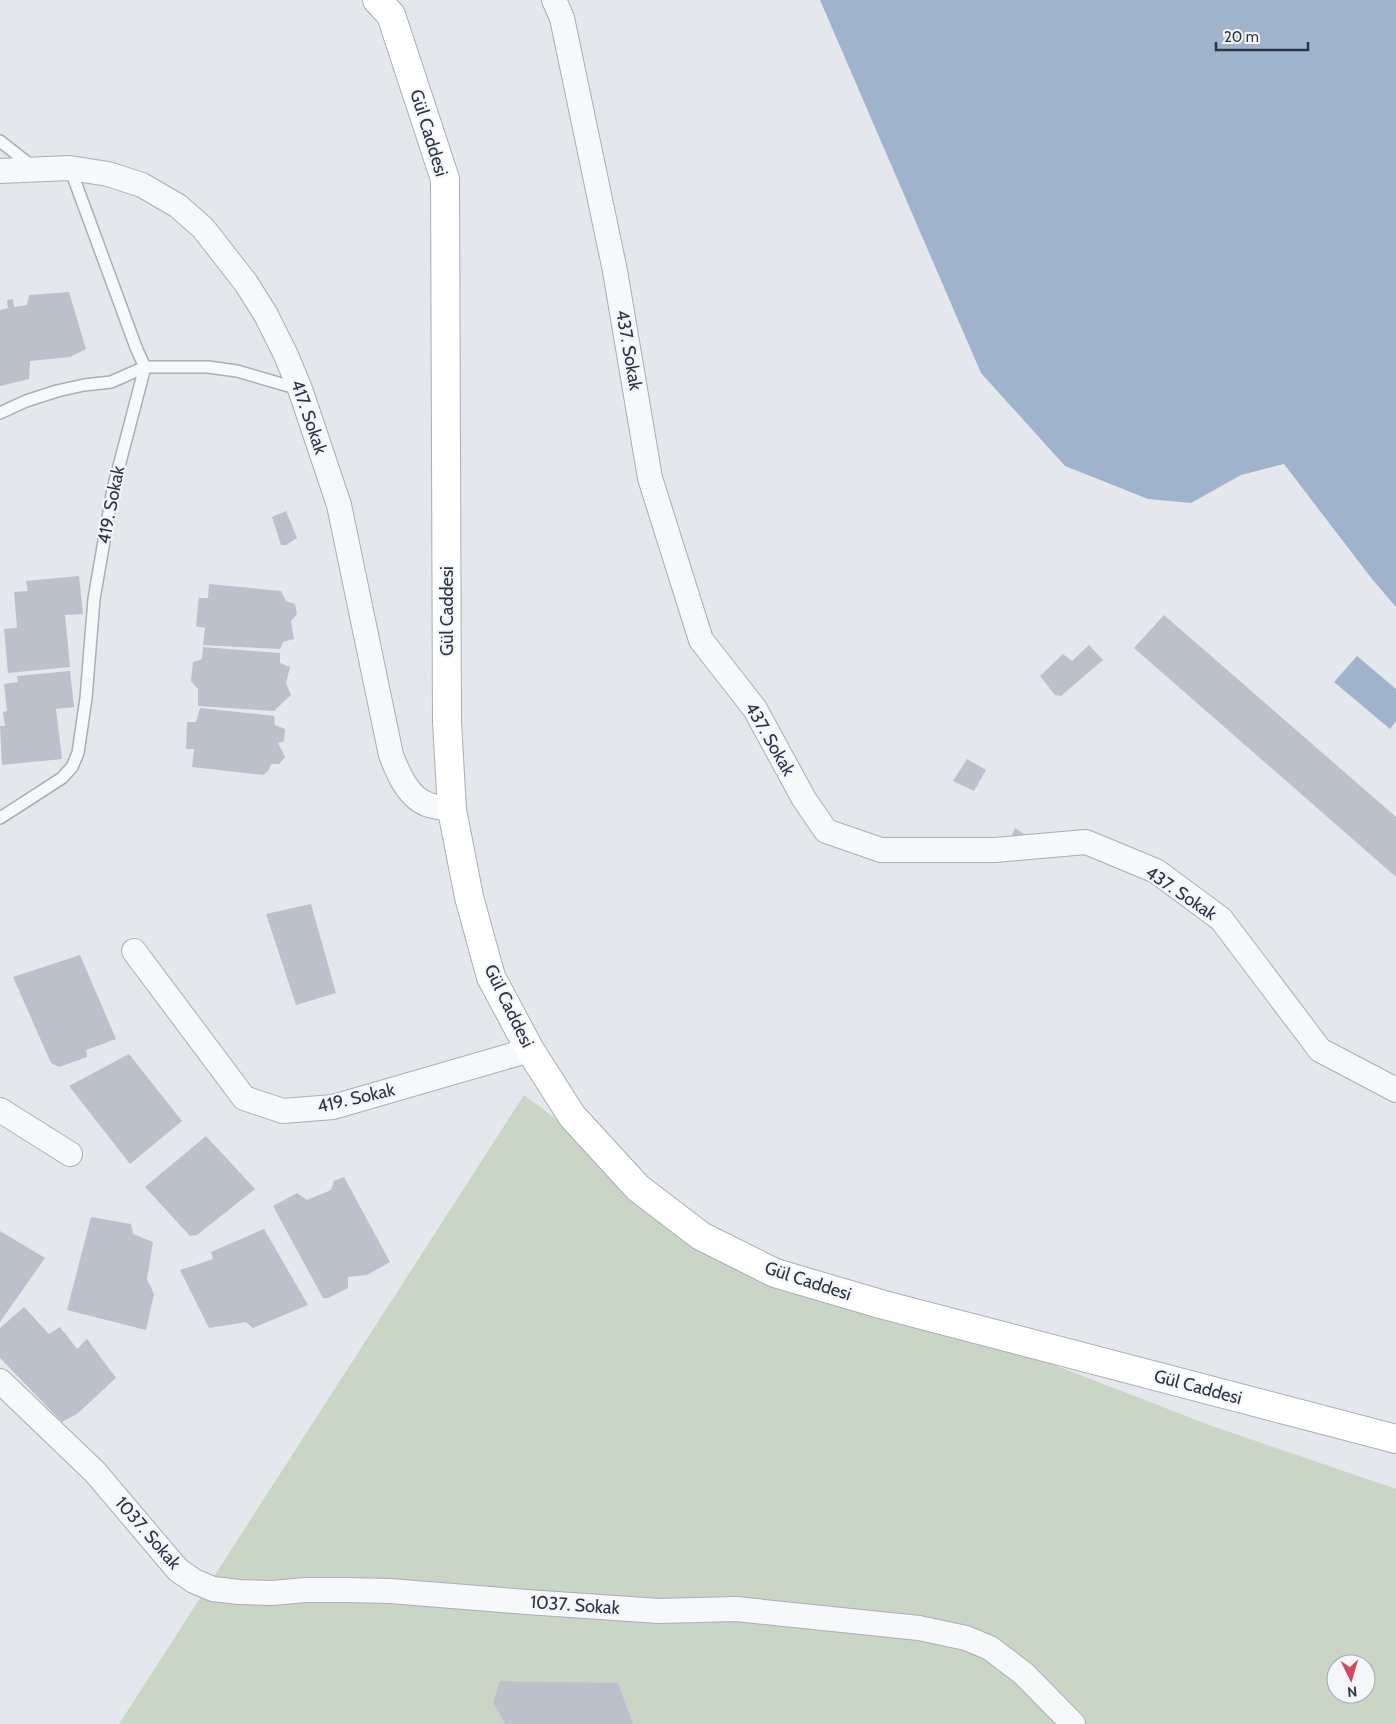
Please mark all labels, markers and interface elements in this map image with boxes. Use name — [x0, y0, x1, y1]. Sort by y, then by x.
scale bar — [1216, 20, 1308, 52]
text: 20 m — [1224, 28, 1259, 46]
street label: Gül Caddesi — [405, 87, 453, 179]
street label: 437. Sokak — [611, 308, 647, 393]
street label: 417. Sokak — [286, 377, 332, 458]
street label: 419. Sokak — [93, 463, 130, 546]
street label: Gül Caddesi — [436, 566, 458, 656]
street label: 437. Sokak — [740, 698, 800, 781]
street label: 437. Sokak — [1141, 861, 1222, 925]
street label: Gül Caddesi — [479, 961, 539, 1051]
street label: 419. Sokak — [315, 1078, 398, 1118]
street label: Gül Caddesi — [762, 1257, 854, 1305]
street label: Gül Caddesi — [1152, 1365, 1244, 1409]
street label: 1037. Sokak — [110, 1492, 186, 1575]
street label: 1037. Sokak — [530, 1591, 621, 1619]
north arrow — [1326, 1654, 1376, 1704]
text: N — [1346, 1683, 1358, 1701]

